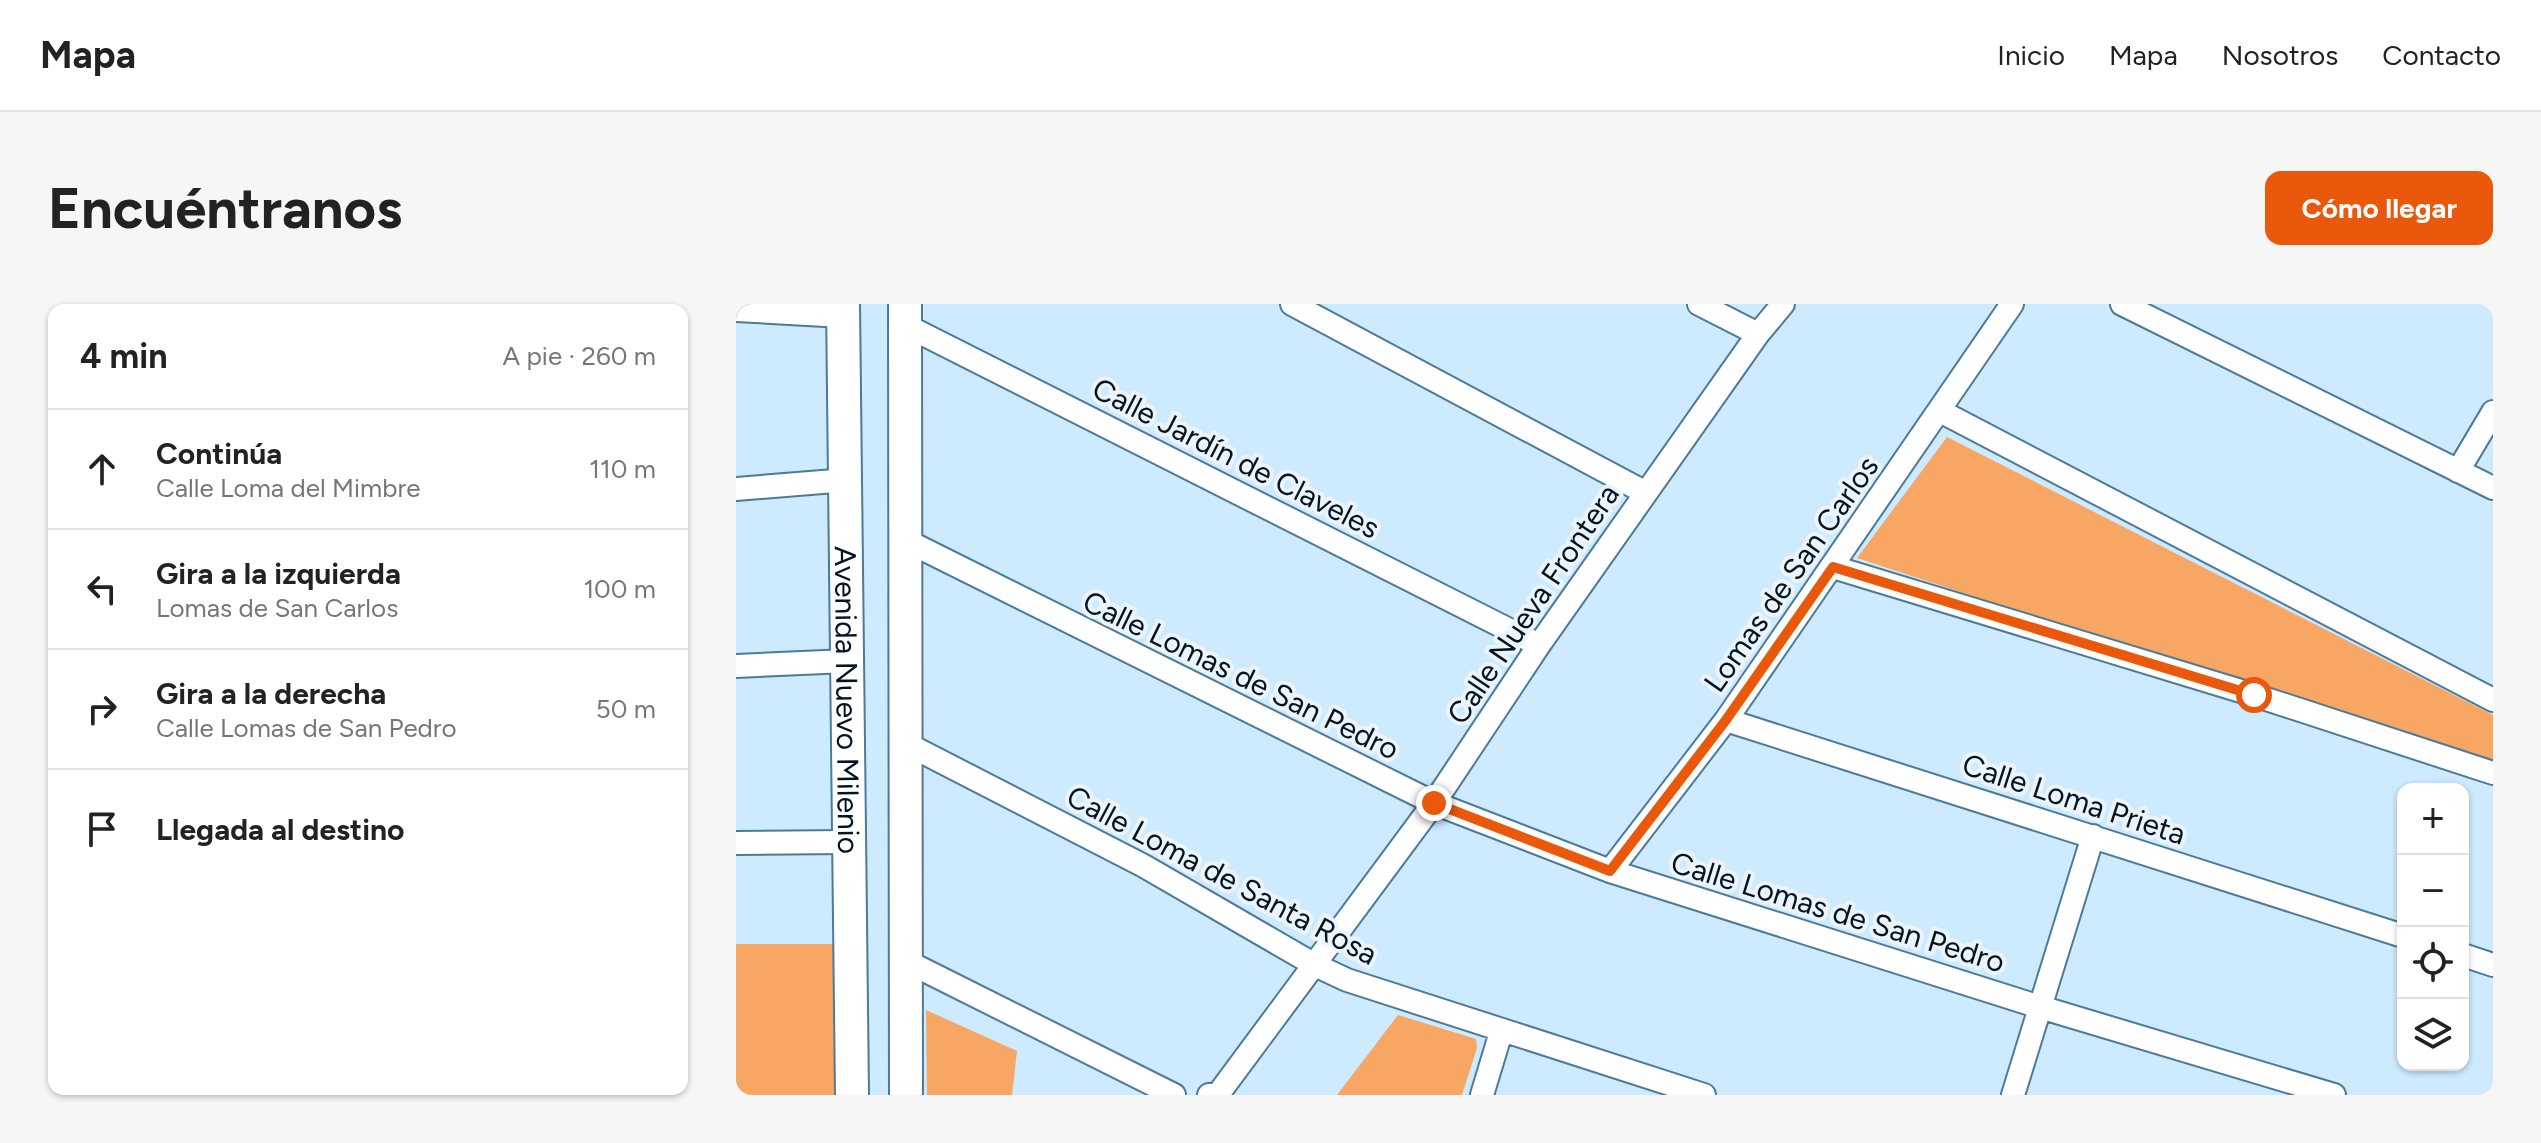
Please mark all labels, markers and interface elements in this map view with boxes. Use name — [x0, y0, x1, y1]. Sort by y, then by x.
text: Mapa — [40, 32, 136, 78]
text: Inicio — [1997, 38, 2065, 72]
text: Mapa — [2109, 38, 2178, 72]
text: Nosotros — [2222, 38, 2338, 72]
text: Contacto — [2382, 38, 2501, 72]
button: Cómo llegar — [2265, 171, 2493, 245]
text: Encuéntranos — [48, 175, 402, 242]
text: 4 min — [80, 336, 167, 377]
text: A pie · 260 m — [502, 340, 656, 372]
street label: Calle Jardín de Claveles — [1086, 370, 1386, 546]
text: Continúa — [156, 435, 282, 472]
icon: ahead — [80, 447, 124, 491]
street label: Lomas de San Carlos — [1696, 449, 1886, 699]
text: 110 m — [589, 453, 656, 485]
text: Calle Loma del Mimbre — [156, 472, 420, 504]
street label: Calle Nueva Frontera — [1439, 477, 1627, 731]
street label: Avenida Nuevo Milenio — [827, 546, 868, 854]
text: Gira a la izquierda — [156, 555, 401, 592]
icon: left — [80, 567, 124, 611]
text: 100 m — [583, 573, 656, 605]
street label: Calle Lomas de San Pedro — [1077, 582, 1405, 768]
text: Lomas de San Carlos — [156, 592, 398, 624]
text: Gira a la derecha — [156, 675, 386, 712]
route start — [2236, 677, 2272, 713]
icon: right — [80, 687, 124, 731]
text: 50 m — [596, 693, 656, 725]
text: Calle Lomas de San Pedro — [156, 712, 457, 744]
street label: Calle Loma Prieta — [1958, 745, 2190, 853]
street label: Calle Loma de Santa Rosa — [1060, 777, 1384, 973]
map controls — [2397, 783, 2469, 1071]
button: + — [2397, 783, 2469, 855]
route end — [1416, 785, 1452, 821]
icon: arrive — [80, 807, 124, 851]
text: Llegada al destino — [156, 811, 404, 848]
street label: Calle Lomas de San Pedro — [1667, 844, 2009, 980]
button: − — [2397, 855, 2469, 927]
button: locate — [2397, 927, 2469, 999]
button: layers — [2397, 999, 2469, 1071]

